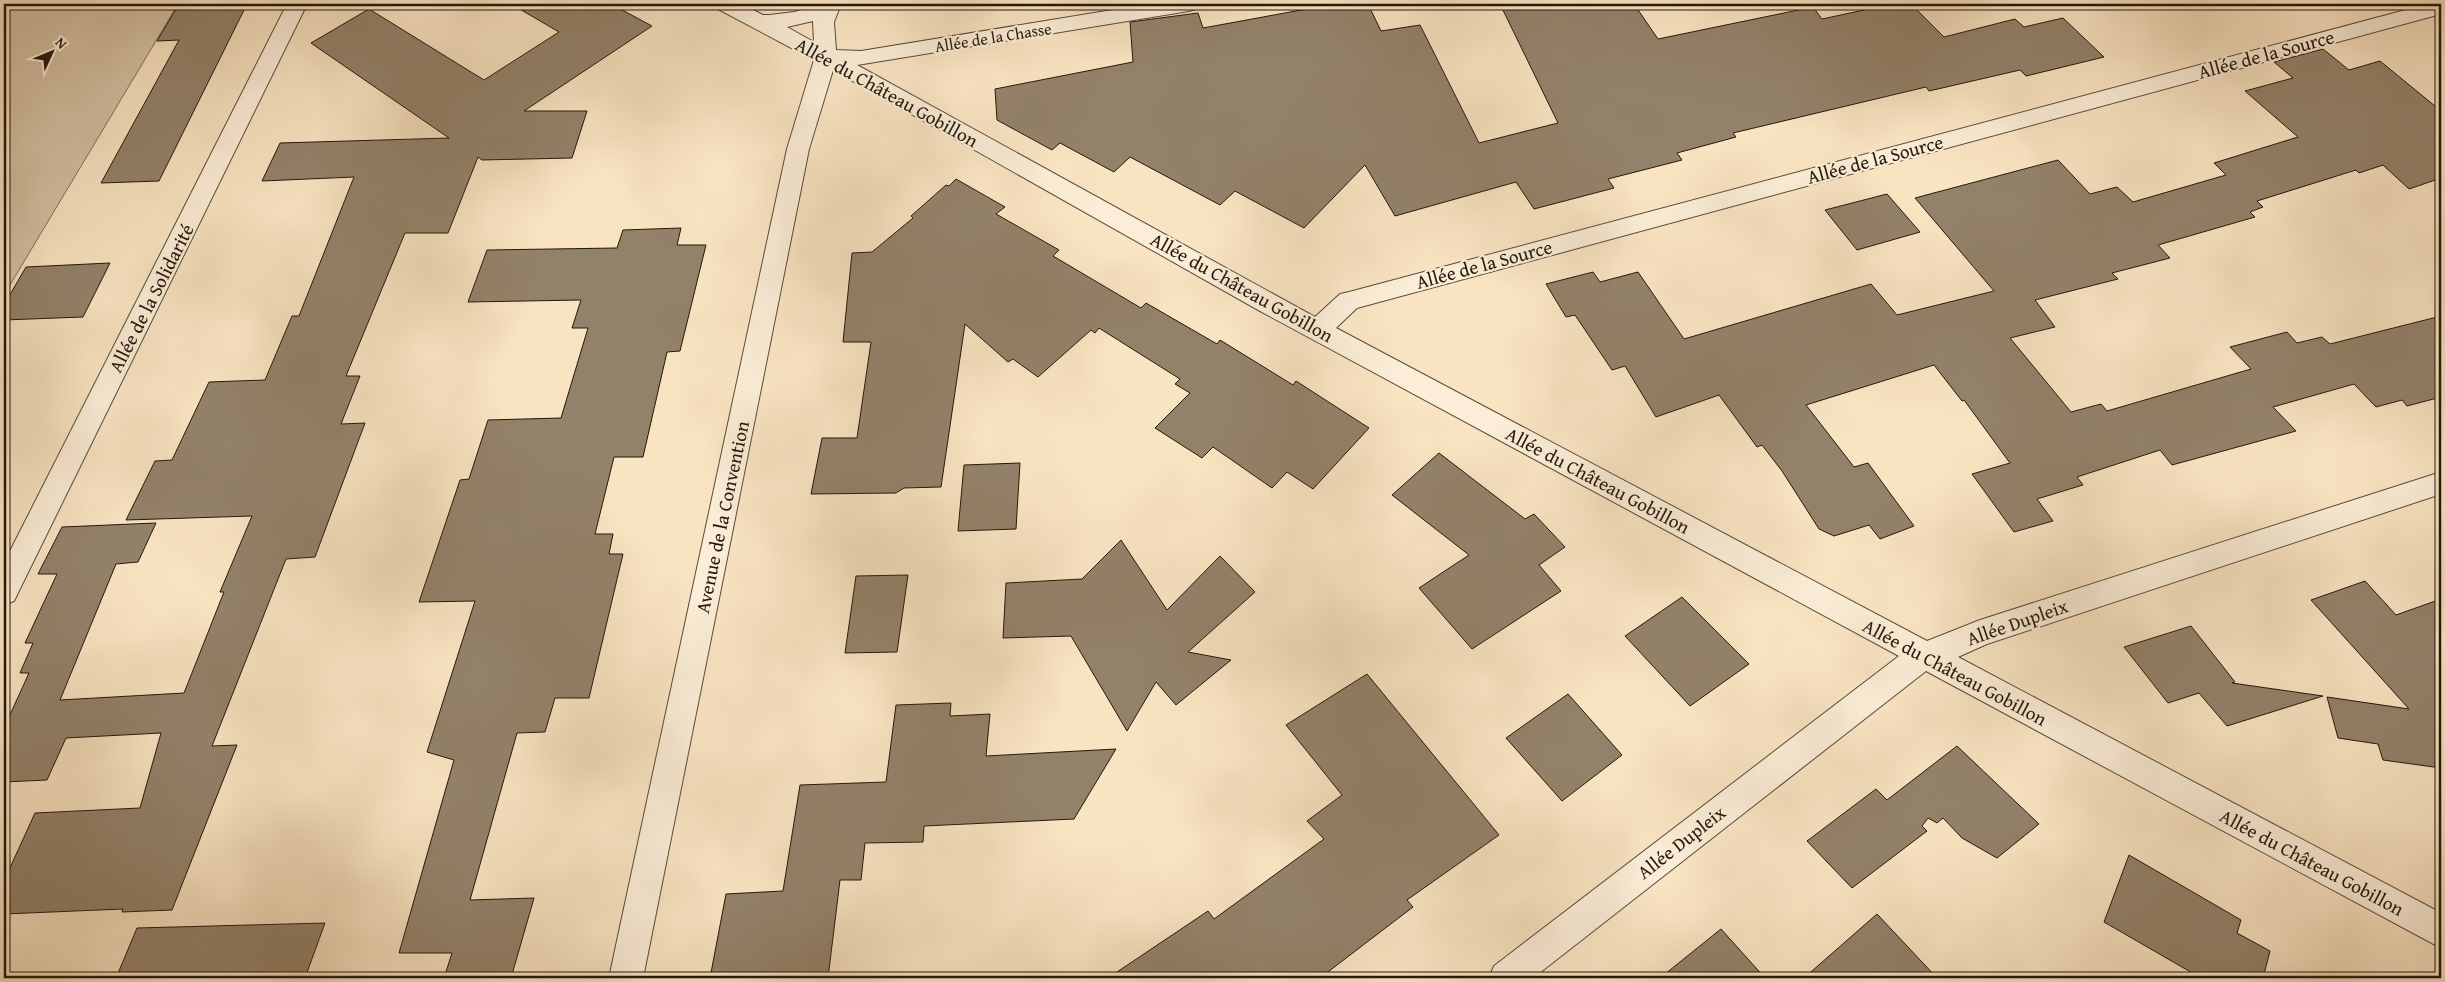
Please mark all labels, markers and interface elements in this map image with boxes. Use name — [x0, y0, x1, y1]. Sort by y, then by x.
street label: Allée de la Chasse — [933, 16, 1053, 58]
street label: Allée de la Source — [2195, 22, 2337, 86]
north arrow — [28, 28, 78, 78]
street label: Allée du Château Gobillon — [791, 30, 984, 154]
text: N — [51, 33, 72, 54]
street label: Allée de la Source — [1804, 127, 1946, 191]
street label: Allée de la Solidarité — [101, 219, 201, 377]
street label: Allée du Château Gobillon — [1146, 225, 1339, 349]
street label: Allée de la Source — [1413, 232, 1555, 296]
street label: Avenue de la Convention — [688, 418, 756, 616]
street label: Allée du Château Gobillon — [1501, 420, 1695, 541]
street label: Allée Dupleix — [1963, 591, 2072, 652]
street label: Allée du Château Gobillon — [1858, 612, 2052, 733]
street label: Allée Dupleix — [1631, 798, 1731, 886]
street label: Allée du Château Gobillon — [2215, 802, 2409, 923]

